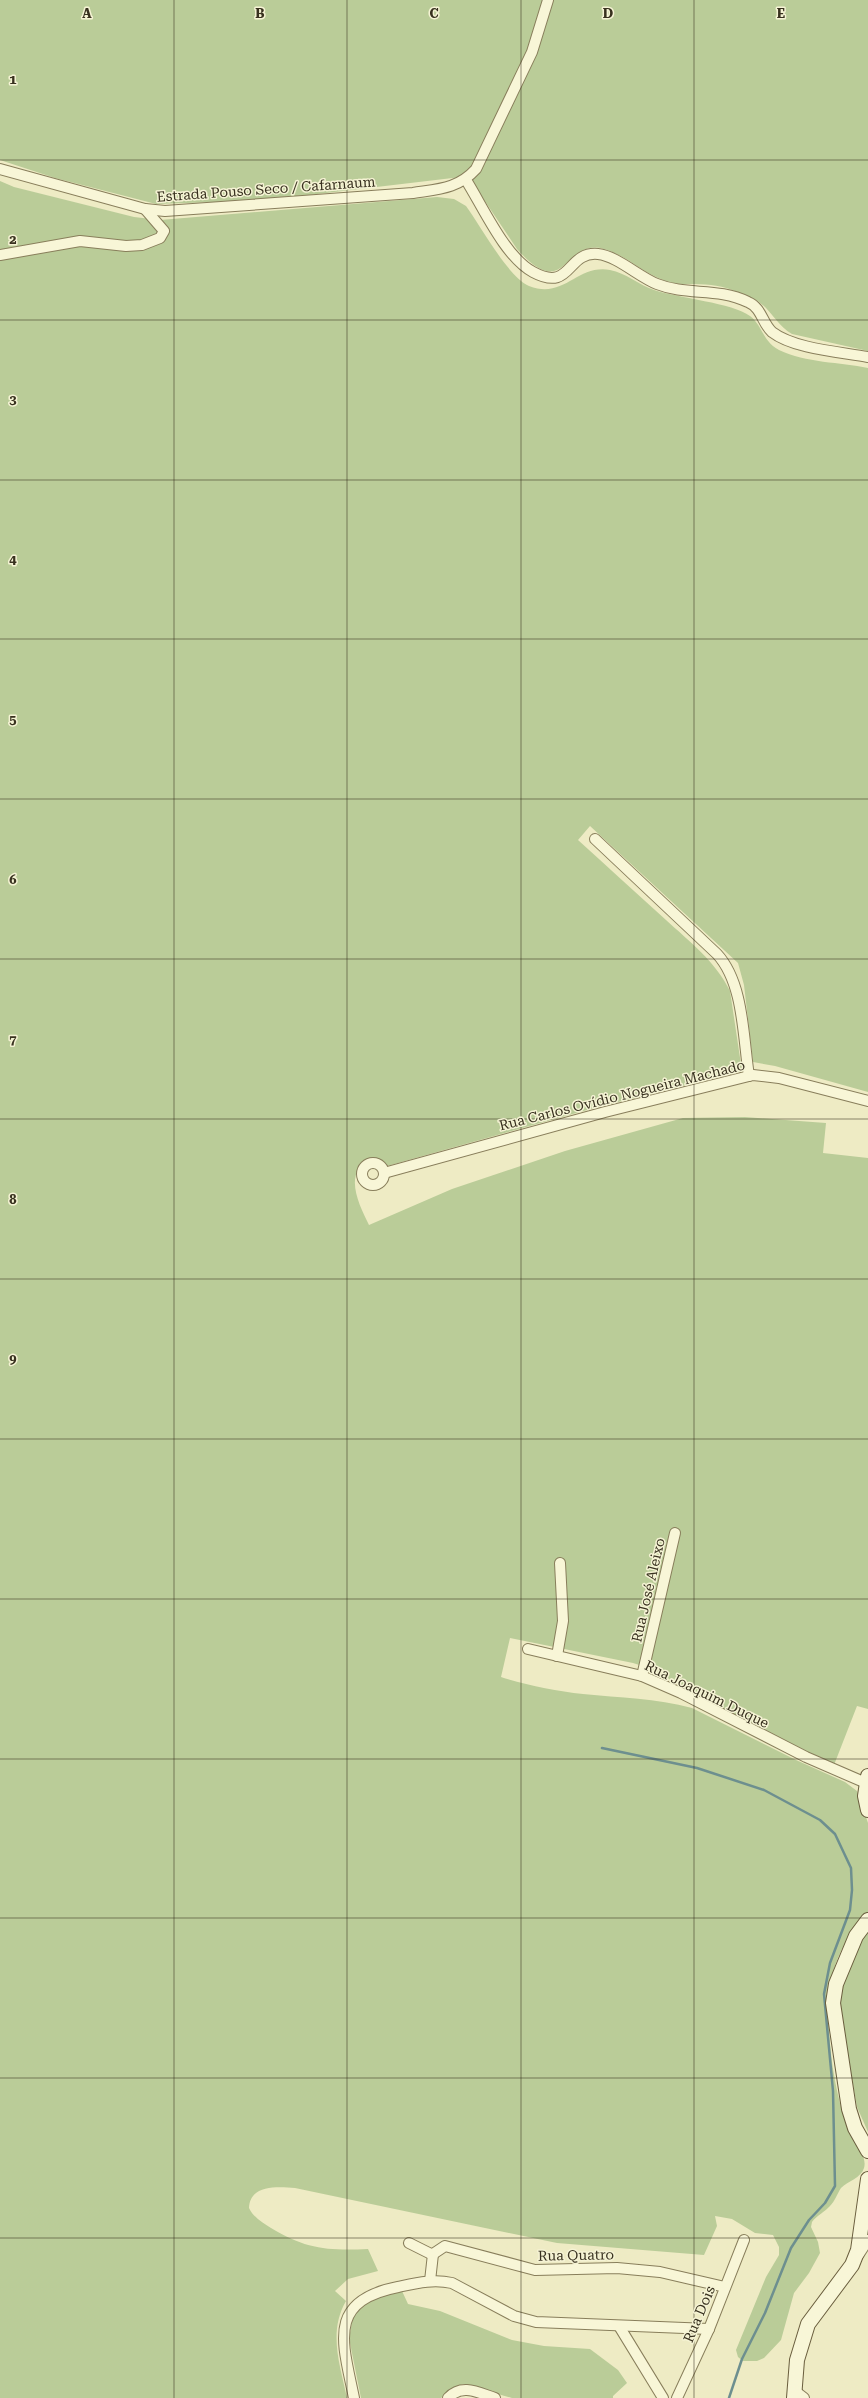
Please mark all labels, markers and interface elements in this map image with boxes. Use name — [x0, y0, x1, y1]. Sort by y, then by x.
text: A — [82, 6, 92, 21]
text: B — [255, 6, 265, 21]
text: C — [429, 6, 439, 21]
text: D — [603, 6, 613, 21]
text: E — [777, 6, 785, 21]
text: 1 — [9, 72, 17, 87]
street label: Estrada Pouso Seco / Cafarnaum — [156, 173, 376, 205]
text: 2 — [9, 232, 17, 247]
text: 3 — [9, 392, 17, 407]
text: 4 — [9, 552, 17, 567]
text: 5 — [9, 712, 17, 727]
text: 6 — [9, 872, 17, 887]
text: 7 — [9, 1032, 17, 1047]
street label: Rua Carlos Ovídio Nogueira Machado — [497, 1057, 747, 1133]
text: 8 — [9, 1192, 17, 1207]
text: 9 — [9, 1351, 17, 1366]
street label: Rua José Aleixo — [628, 1536, 668, 1644]
street label: Rua Joaquim Duque — [642, 1657, 772, 1731]
street label: Rua Quatro — [538, 2246, 614, 2264]
street label: Rua Dois — [680, 2283, 718, 2345]

